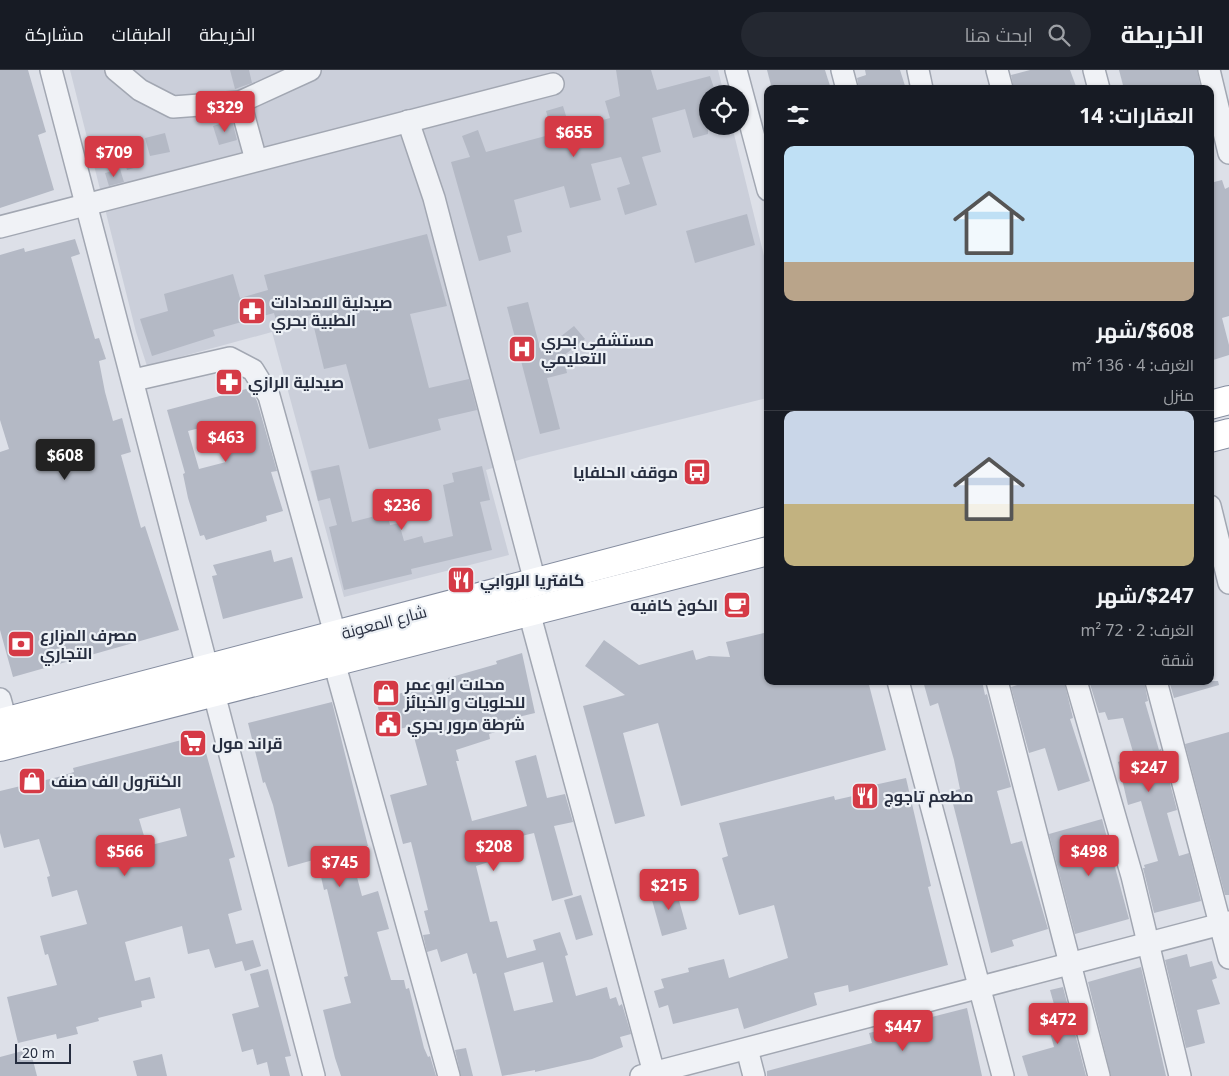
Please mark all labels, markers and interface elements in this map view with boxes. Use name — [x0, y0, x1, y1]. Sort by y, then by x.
search box — [741, 12, 1091, 57]
text: الخريطة — [1121, 17, 1204, 50]
icon: search — [1045, 21, 1073, 49]
text: مشاركة — [25, 22, 84, 46]
text: الطبقات — [112, 22, 171, 46]
text: الخريطة — [199, 22, 256, 46]
text: ابحث هنا — [964, 22, 1033, 48]
map controls — [699, 85, 749, 135]
button: locate — [699, 85, 749, 135]
pin: $329 — [195, 90, 255, 133]
text: $329 — [207, 96, 243, 118]
icon: filters — [784, 101, 812, 129]
text: العقارات: 14 — [1079, 101, 1194, 129]
pin: $655 — [544, 116, 604, 158]
text: $655 — [556, 121, 592, 143]
pin: $709 — [84, 136, 144, 178]
text: $709 — [96, 141, 132, 163]
icon: home — [944, 178, 1034, 268]
place label: صيدلية الامدادات الطبية بحري — [271, 291, 393, 333]
pharmacy icon: صيدلية الامدادات الطبية بحري — [237, 296, 267, 326]
text: $608/شهر — [1096, 316, 1194, 344]
place label: مستشفى بحري التعليمي — [541, 329, 654, 371]
hospital icon: مستشفى بحري التعليمي — [507, 334, 537, 364]
text: الغرف: 4 · 136 m² — [1071, 354, 1194, 376]
pharmacy icon: صيدلية الرازي — [214, 367, 244, 397]
place label: صيدلية الرازي — [248, 371, 344, 395]
text: منزل — [1164, 384, 1194, 406]
pin: $463 — [196, 420, 256, 463]
text: $463 — [208, 426, 244, 448]
pin: $608 — [35, 438, 95, 481]
text: $608 — [47, 444, 83, 466]
icon: home — [944, 444, 1034, 534]
bus stop icon: موقف الحلفايا — [682, 457, 712, 487]
place label: موقف الحلفايا — [573, 461, 678, 483]
pin: $236 — [372, 488, 432, 531]
text: $236 — [384, 494, 420, 516]
restaurant icon: كافتريا الروابي — [446, 565, 476, 595]
place label: كافتريا الروابي — [480, 569, 584, 593]
text: $247/شهر — [1096, 581, 1194, 609]
cafe icon: الكوخ كافيه — [722, 590, 752, 620]
place label: الكوخ كافيه — [630, 594, 718, 616]
street label: شارع المعونة — [339, 600, 429, 645]
text: الغرف: 2 · 72 m² — [1081, 619, 1194, 641]
place label: مصرف المزارع التجاري — [40, 624, 137, 666]
bank icon: مصرف المزارع التجاري — [6, 629, 36, 659]
text: شقة — [1161, 649, 1194, 671]
place label: محلات ابو عمر للحلويات و الخبائز — [404, 673, 525, 713]
shop icon: محلات ابو عمر للحلويات و الخبائز — [371, 678, 401, 708]
public building icon: شرطة مرور بحري — [373, 709, 403, 739]
place label: شرطة مرور بحري — [407, 713, 525, 737]
supermarket icon: قراند مول — [178, 728, 208, 758]
place label: قراند مول — [212, 732, 283, 754]
pin: $247 — [1119, 750, 1179, 793]
text: $247 — [1131, 756, 1167, 778]
shop icon: الكنترول الف صنف — [17, 766, 47, 796]
place label: الكنترول الف صنف — [51, 770, 182, 792]
restaurant icon: مطعم تاجوج — [850, 781, 880, 811]
place label: مطعم تاجوج — [884, 785, 974, 808]
pin: $208 — [464, 830, 524, 872]
pin: $566 — [95, 834, 155, 877]
pin: $498 — [1059, 834, 1119, 877]
text: $208 — [476, 835, 512, 857]
text: $566 — [107, 840, 143, 862]
text: $498 — [1071, 840, 1107, 862]
pin: $745 — [310, 846, 370, 888]
text: $745 — [322, 851, 358, 873]
pin: $215 — [639, 868, 699, 911]
text: $215 — [651, 874, 687, 896]
pin: $472 — [1028, 1002, 1088, 1045]
text: $472 — [1040, 1008, 1076, 1030]
pin: $447 — [873, 1010, 933, 1052]
text: $447 — [885, 1015, 921, 1037]
scale bar — [15, 1041, 71, 1064]
text: 20 m — [22, 1043, 55, 1062]

